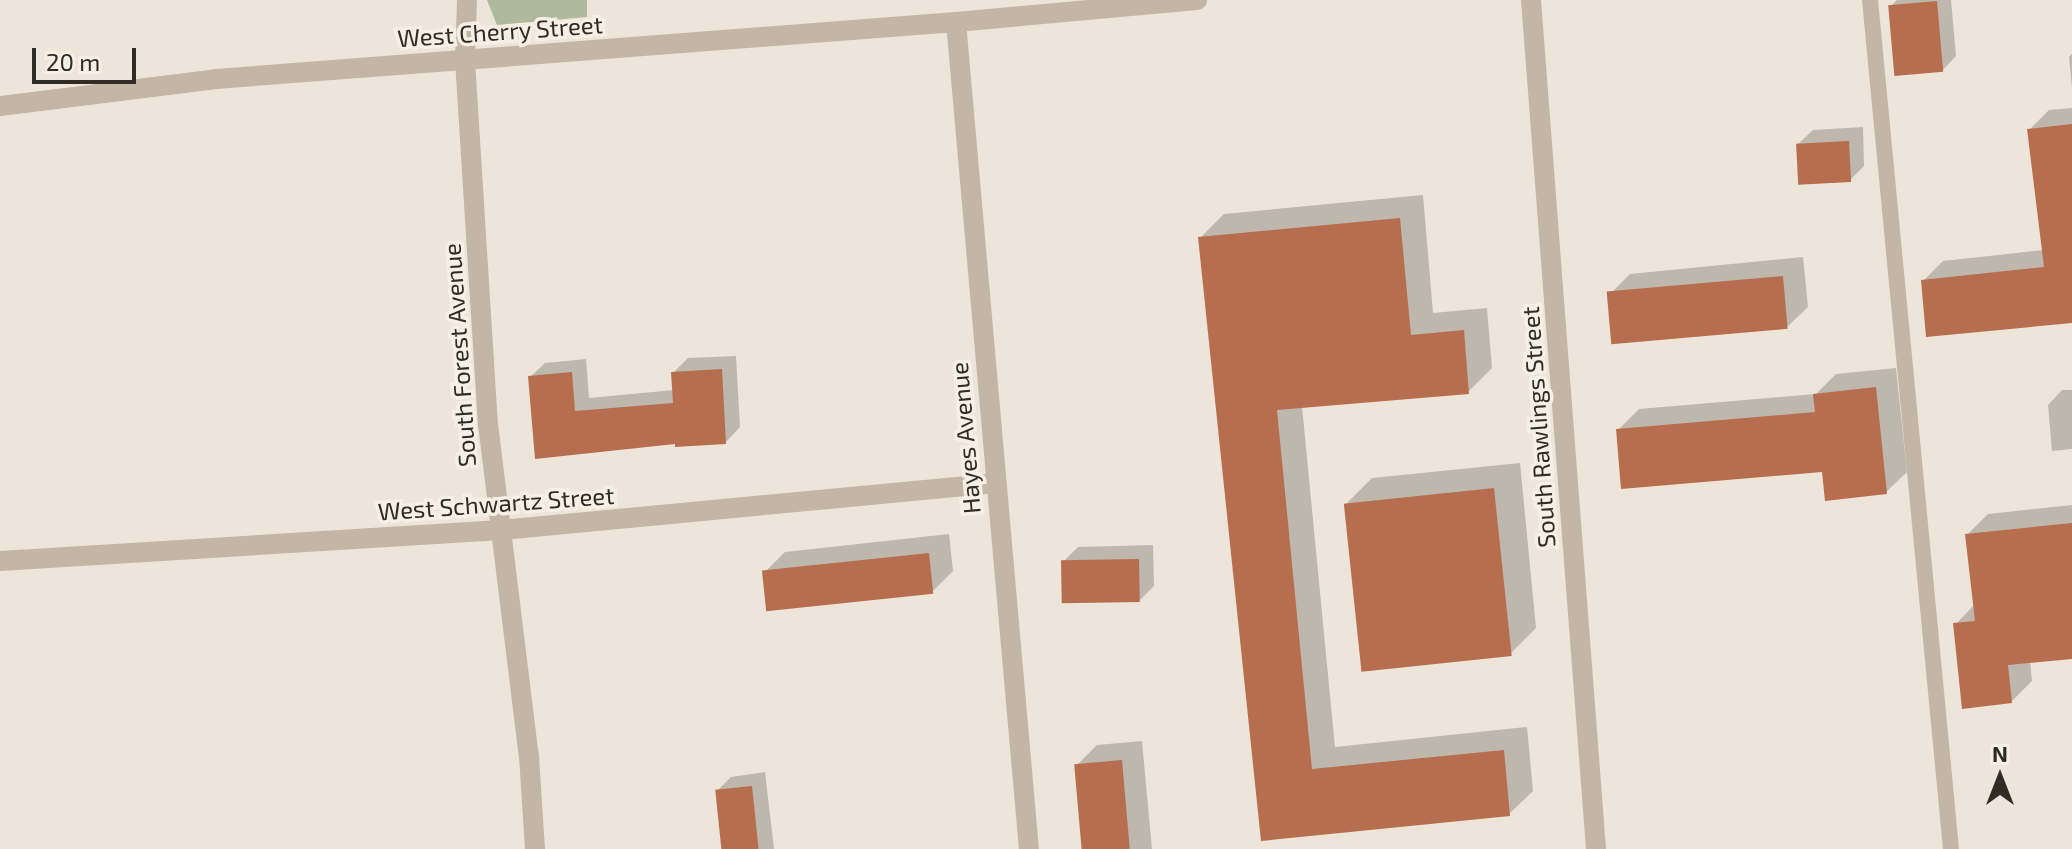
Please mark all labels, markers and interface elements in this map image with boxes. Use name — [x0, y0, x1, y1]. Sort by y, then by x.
street label: West Cherry Street — [396, 9, 604, 53]
scale bar — [36, 32, 140, 82]
text: 20 m — [46, 47, 100, 76]
street label: South Forest Avenue — [437, 242, 481, 468]
street label: South Rawlings Street — [1515, 305, 1561, 549]
street label: Hayes Avenue — [944, 361, 986, 515]
street label: West Schwartz Street — [377, 480, 615, 526]
north arrow — [1960, 737, 2040, 817]
text: N — [1992, 740, 2008, 766]

